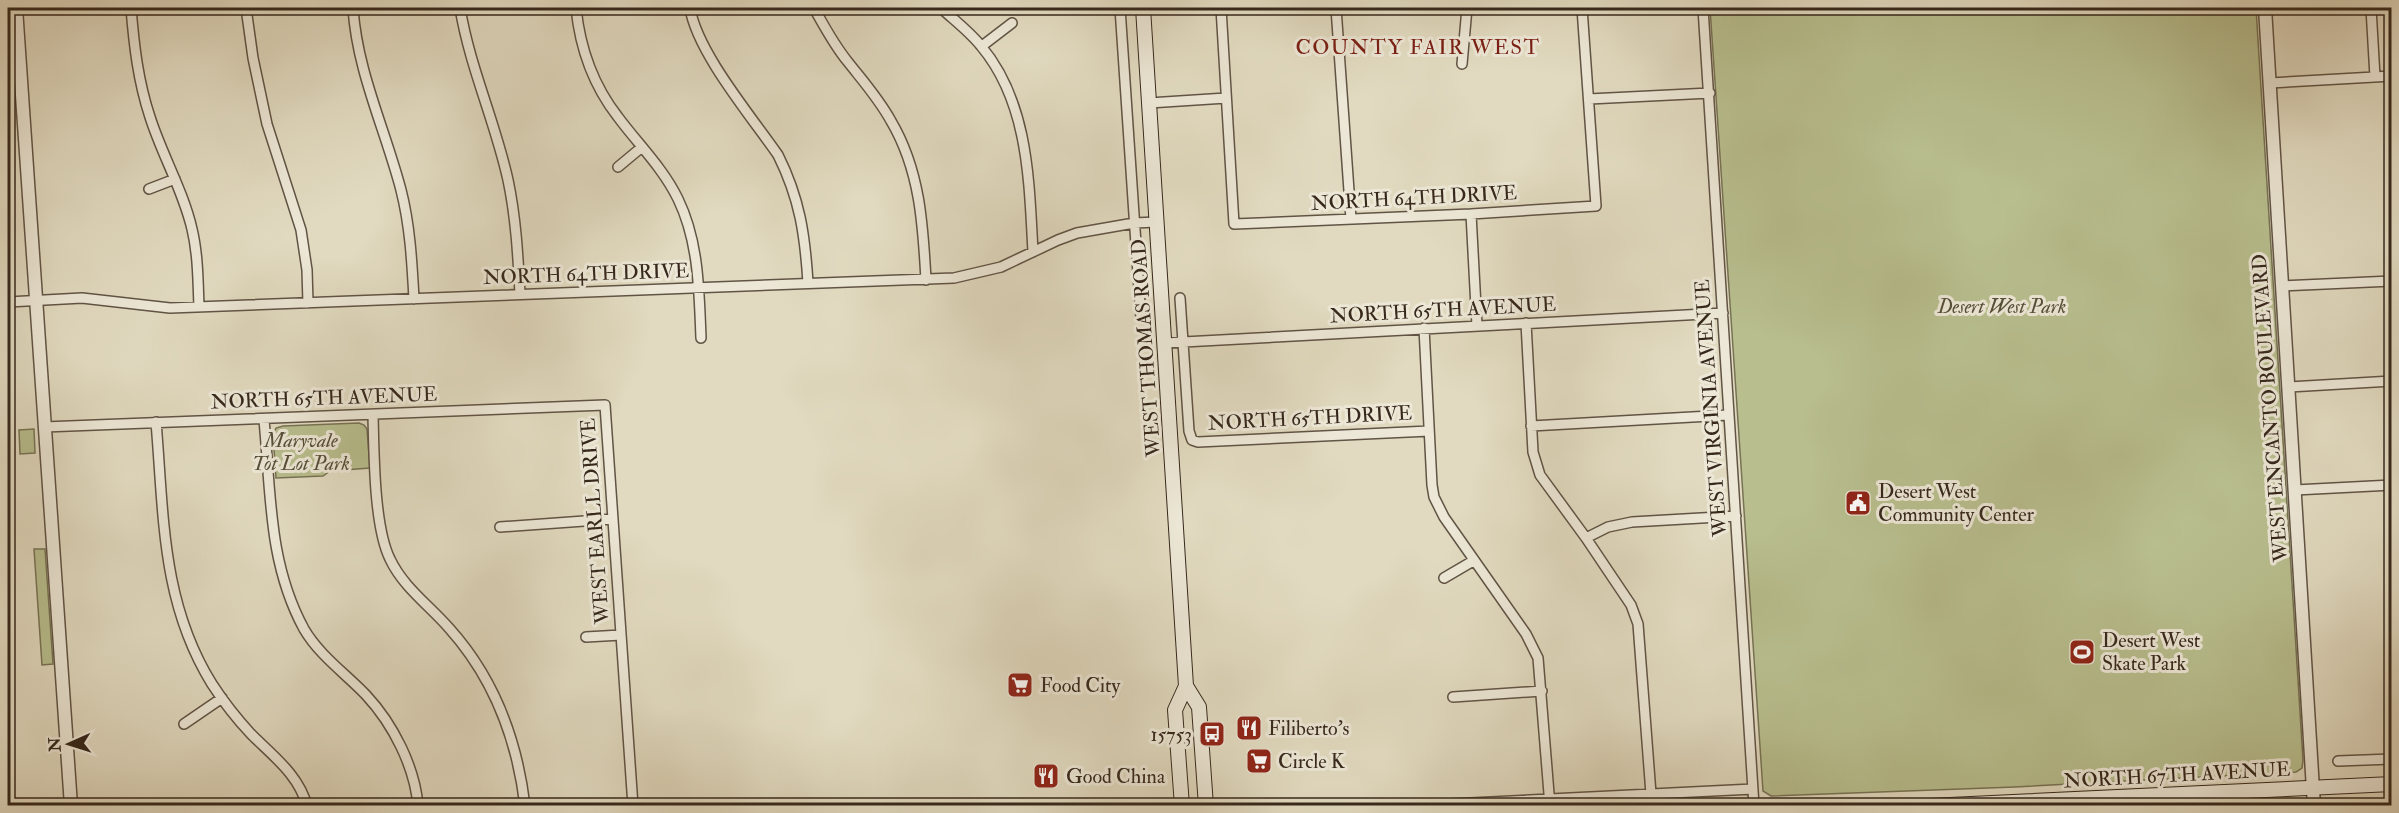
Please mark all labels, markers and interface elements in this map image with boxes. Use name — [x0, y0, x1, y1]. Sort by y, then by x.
district label: COUNTY FAIR WEST — [1295, 34, 1541, 61]
street label: NORTH 64TH DRIVE — [1310, 180, 1518, 216]
street label: WEST THOMAS ROAD — [1126, 238, 1166, 459]
street label: WEST ENCANTO BOULEVARD — [2247, 253, 2293, 564]
street label: NORTH 64TH DRIVE — [482, 258, 690, 290]
street label: WEST VIRGINIA AVENUE — [1690, 278, 1733, 539]
street label: NORTH 65TH AVENUE — [1329, 292, 1557, 328]
park label: Desert West Park — [1937, 294, 2066, 319]
street label: NORTH 65TH AVENUE — [210, 382, 438, 414]
street label: NORTH 65TH DRIVE — [1207, 400, 1413, 436]
street label: WEST EARLL DRIVE — [575, 417, 615, 626]
park label: Maryvale Tot Lot Park — [252, 428, 350, 476]
place label: Desert West Community Center — [1878, 479, 2035, 527]
public building icon: Desert West Community Center — [1843, 488, 1873, 518]
place label: Desert West Skate Park — [2102, 628, 2201, 676]
sports icon: Desert West Skate Park — [2067, 637, 2097, 667]
supermarket icon: Food City — [1005, 670, 1035, 700]
place label: Food City — [1040, 673, 1122, 698]
restaurant icon: Filiberto's — [1234, 713, 1264, 743]
north arrow — [39, 714, 99, 774]
place label: Filiberto's — [1268, 716, 1350, 741]
bus stop icon: 15753 — [1197, 719, 1227, 749]
place label: 15753 — [1150, 722, 1192, 747]
text: N — [45, 736, 65, 753]
supermarket icon: Circle K — [1244, 746, 1274, 776]
place label: Circle K — [1278, 749, 1346, 774]
street label: NORTH 67TH AVENUE — [2063, 757, 2291, 793]
restaurant icon: Good China — [1031, 761, 1061, 791]
place label: Good China — [1066, 764, 1166, 789]

